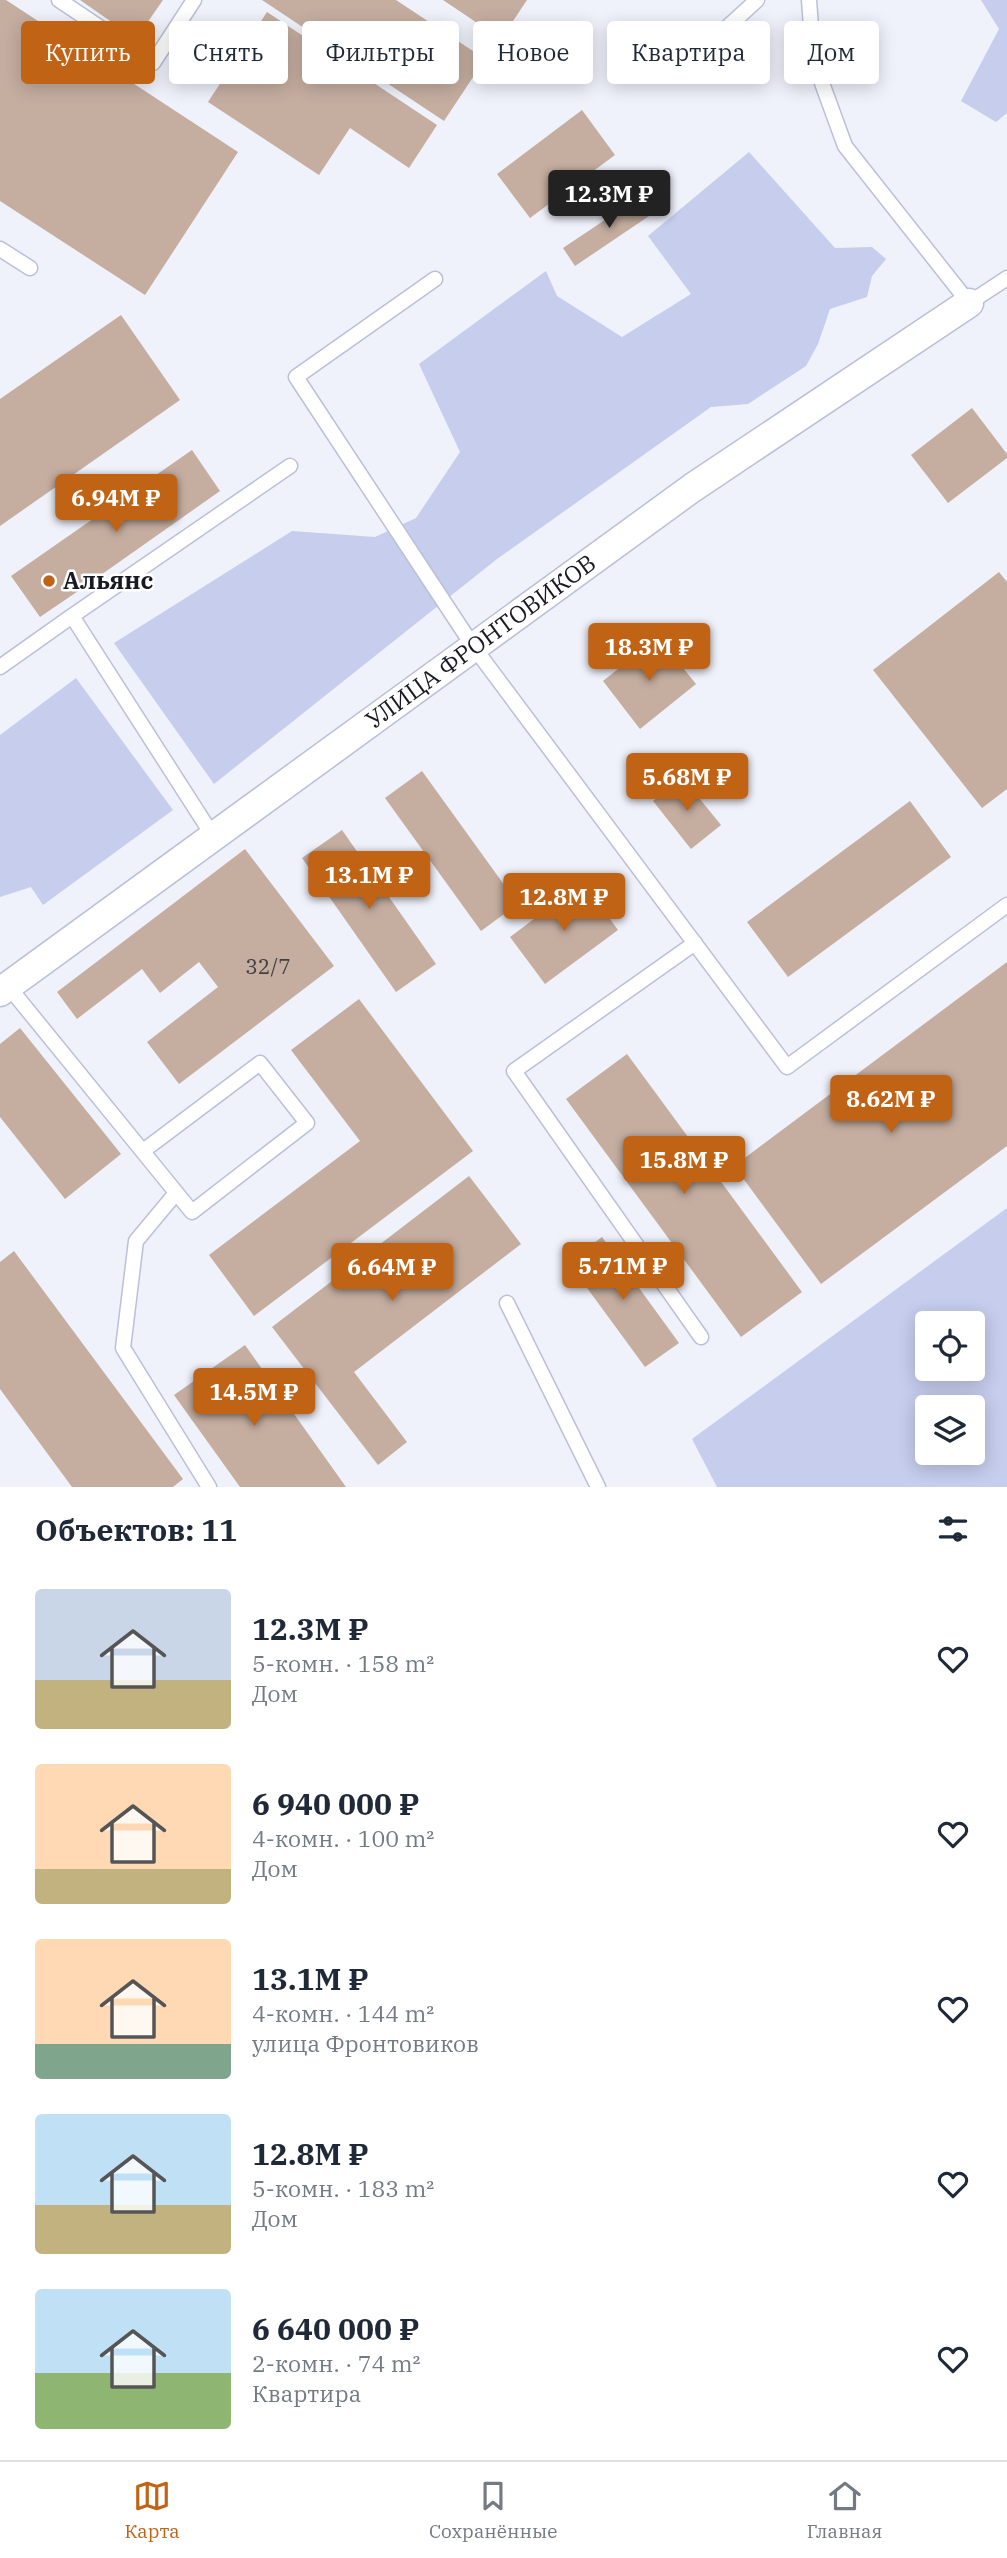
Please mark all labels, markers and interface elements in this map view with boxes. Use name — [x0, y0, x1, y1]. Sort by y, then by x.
chip: Купить — [21, 21, 155, 84]
chip: Снять — [169, 21, 288, 84]
chip: Фильтры — [302, 21, 459, 84]
chip: Новое — [473, 21, 593, 84]
chip: Квартира — [607, 21, 770, 84]
chip: Дом — [784, 21, 879, 84]
pin: 12.3M ₽ — [544, 170, 674, 230]
text: 12.3M ₽ — [564, 178, 654, 208]
pin: 6.94M ₽ — [51, 475, 181, 534]
text: 6.94M ₽ — [71, 482, 161, 512]
street label: УЛИЦА ФРОНТОВИКОВ — [359, 546, 602, 736]
place label: Альянс — [63, 564, 154, 596]
marker: Альянс — [41, 573, 57, 589]
pin: 18.3M ₽ — [584, 624, 714, 683]
text: 18.3M ₽ — [604, 631, 694, 661]
pin: 5.68M ₽ — [622, 754, 752, 813]
text: 5.68M ₽ — [642, 761, 732, 791]
pin: 13.1M ₽ — [304, 852, 434, 911]
text: 13.1M ₽ — [324, 859, 414, 889]
pin: 12.8M ₽ — [499, 874, 629, 933]
text: 12.8M ₽ — [519, 881, 609, 911]
house number: 32/7 — [245, 952, 291, 980]
pin: 8.62M ₽ — [826, 1076, 956, 1135]
text: 8.62M ₽ — [846, 1083, 936, 1113]
pin: 15.8M ₽ — [619, 1136, 749, 1196]
text: 15.8M ₽ — [639, 1144, 729, 1174]
pin: 5.71M ₽ — [558, 1242, 688, 1302]
pin: 6.64M ₽ — [327, 1244, 457, 1303]
text: 5.71M ₽ — [578, 1250, 668, 1280]
text: 6.64M ₽ — [347, 1251, 437, 1281]
map controls — [915, 1311, 985, 1465]
button: locate — [915, 1311, 985, 1381]
pin: 14.5M ₽ — [189, 1368, 319, 1428]
text: 14.5M ₽ — [209, 1376, 299, 1406]
button: layers — [915, 1395, 985, 1465]
text: Объектов: 11 — [35, 1510, 237, 1549]
icon: filters — [934, 1510, 972, 1548]
text: 12.3M ₽ — [252, 1609, 369, 1648]
icon: home — [91, 1617, 175, 1701]
icon: heart — [934, 1640, 972, 1678]
text: 5-комн. · 158 m² — [252, 1648, 434, 1678]
text: Дом — [252, 1678, 298, 1708]
text: 6 940 000 ₽ — [252, 1784, 419, 1823]
icon: home — [91, 1792, 175, 1876]
icon: heart — [934, 1815, 972, 1853]
text: 4-комн. · 100 m² — [252, 1823, 434, 1853]
text: Дом — [252, 1853, 298, 1883]
text: 13.1M ₽ — [252, 1959, 369, 1998]
icon: home — [91, 1967, 175, 2051]
icon: heart — [934, 1990, 972, 2028]
text: 4-комн. · 144 m² — [252, 1998, 434, 2028]
text: улица Фронтовиков — [252, 2028, 479, 2058]
text: 12.8M ₽ — [252, 2134, 369, 2173]
icon: home — [91, 2142, 175, 2226]
icon: heart — [934, 2165, 972, 2203]
text: 5-комн. · 183 m² — [252, 2173, 434, 2203]
text: Дом — [252, 2203, 298, 2233]
text: 6 640 000 ₽ — [252, 2309, 419, 2348]
icon: home — [91, 2317, 175, 2401]
icon: heart — [934, 2340, 972, 2378]
text: 2-комн. · 74 m² — [252, 2348, 421, 2378]
text: Квартира — [252, 2378, 361, 2408]
tab: Карта — [125, 2477, 180, 2543]
tab: Сохранённые — [429, 2477, 558, 2543]
tab: Главная — [807, 2477, 882, 2543]

